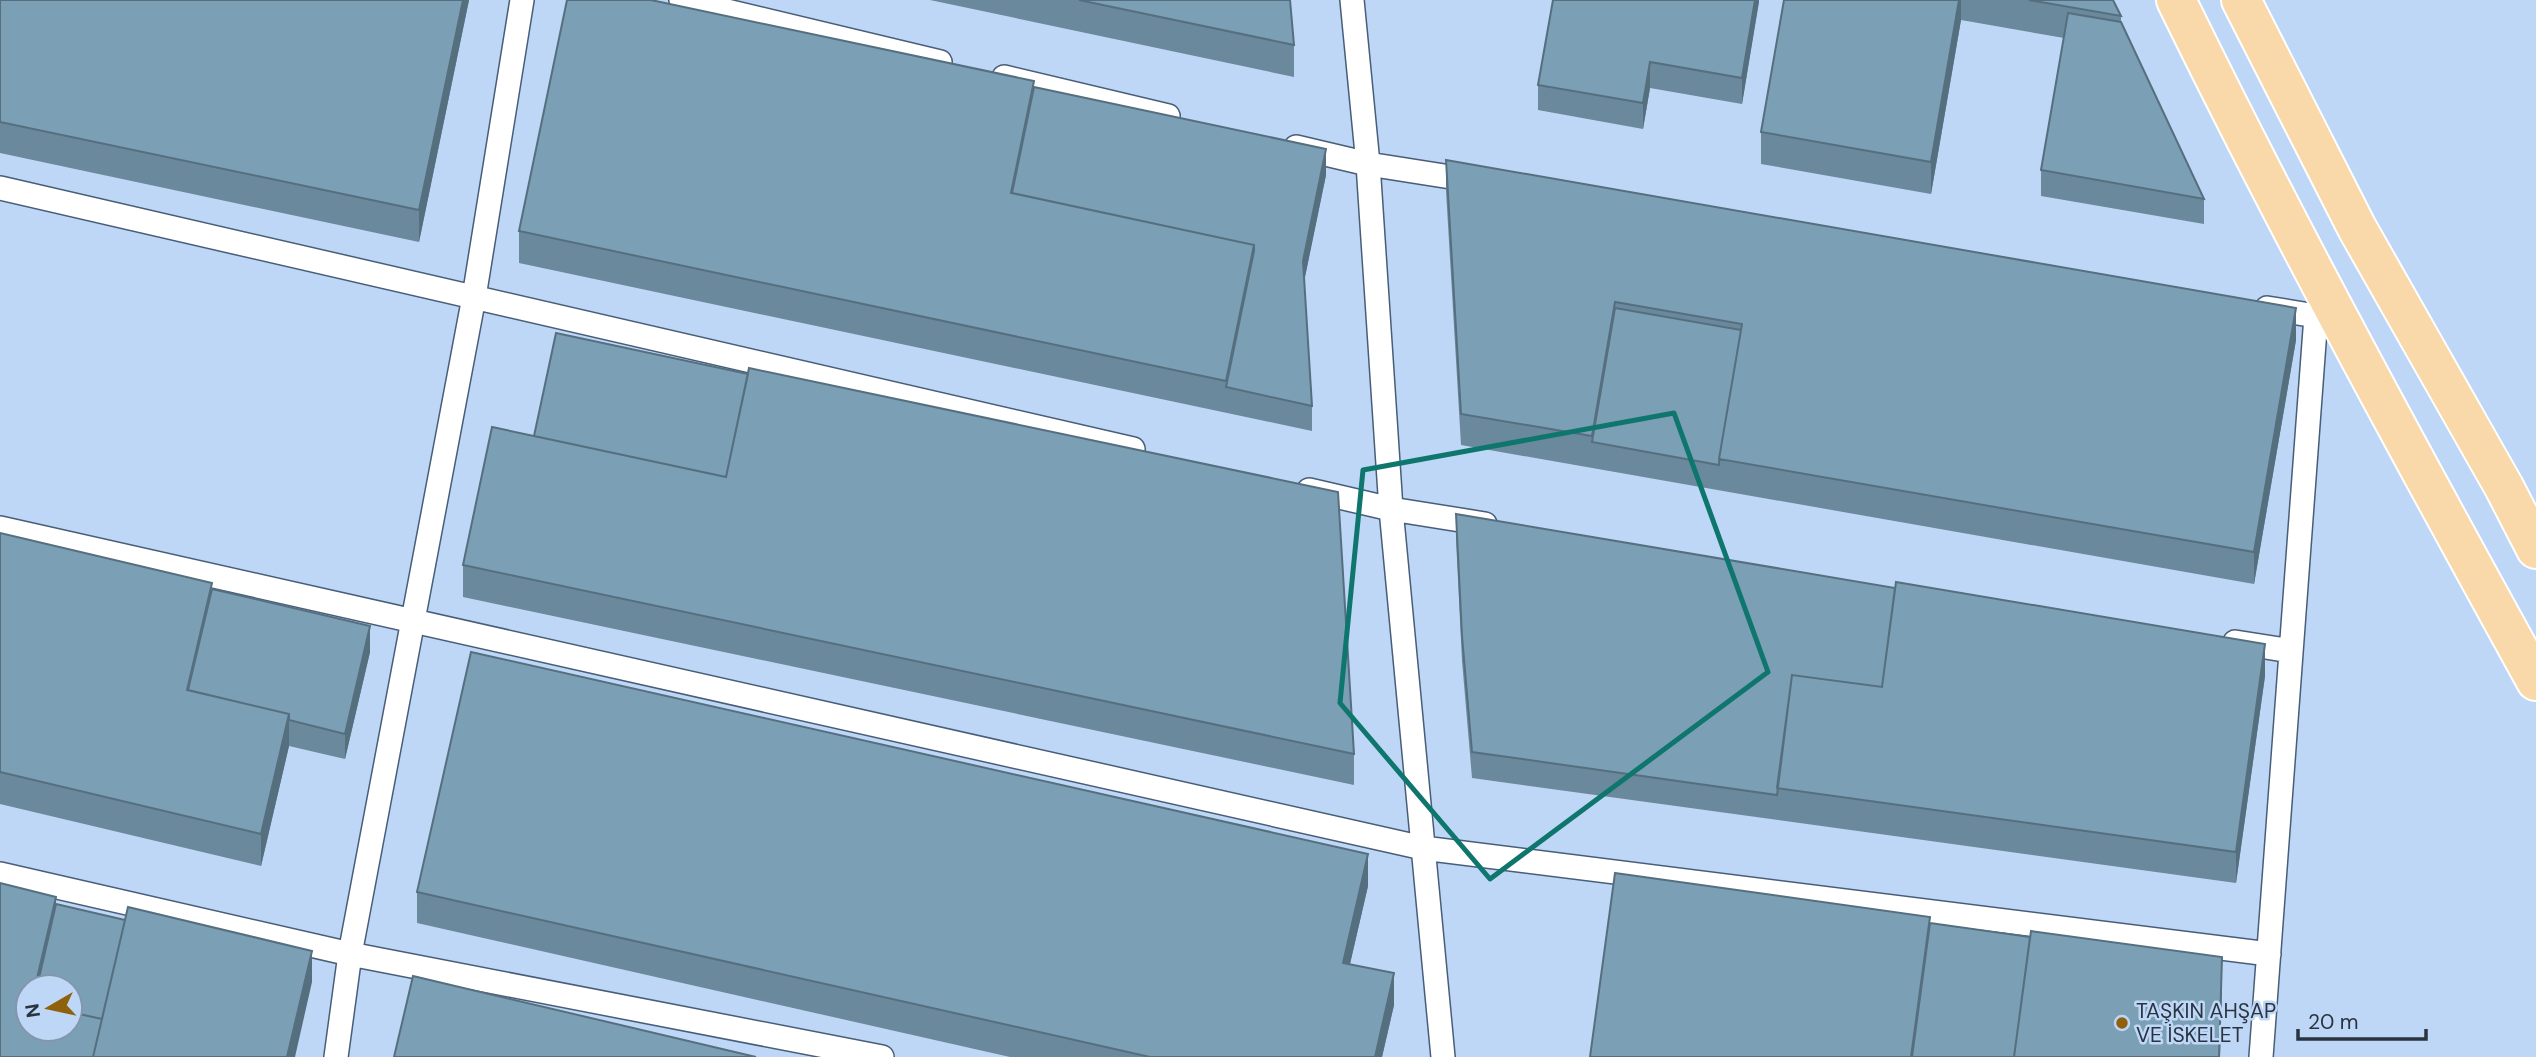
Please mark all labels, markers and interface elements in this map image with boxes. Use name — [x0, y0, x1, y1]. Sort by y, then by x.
north arrow — [14, 973, 84, 1043]
place label: TAŞKIN AHŞAP VE İSKELET — [2136, 997, 2276, 1049]
scale bar — [2298, 998, 2426, 1042]
text: N — [19, 1002, 46, 1019]
text: 20 m — [2308, 1008, 2359, 1036]
marker: TAŞKIN AHŞAP VE İSKELET — [2114, 1015, 2130, 1031]

